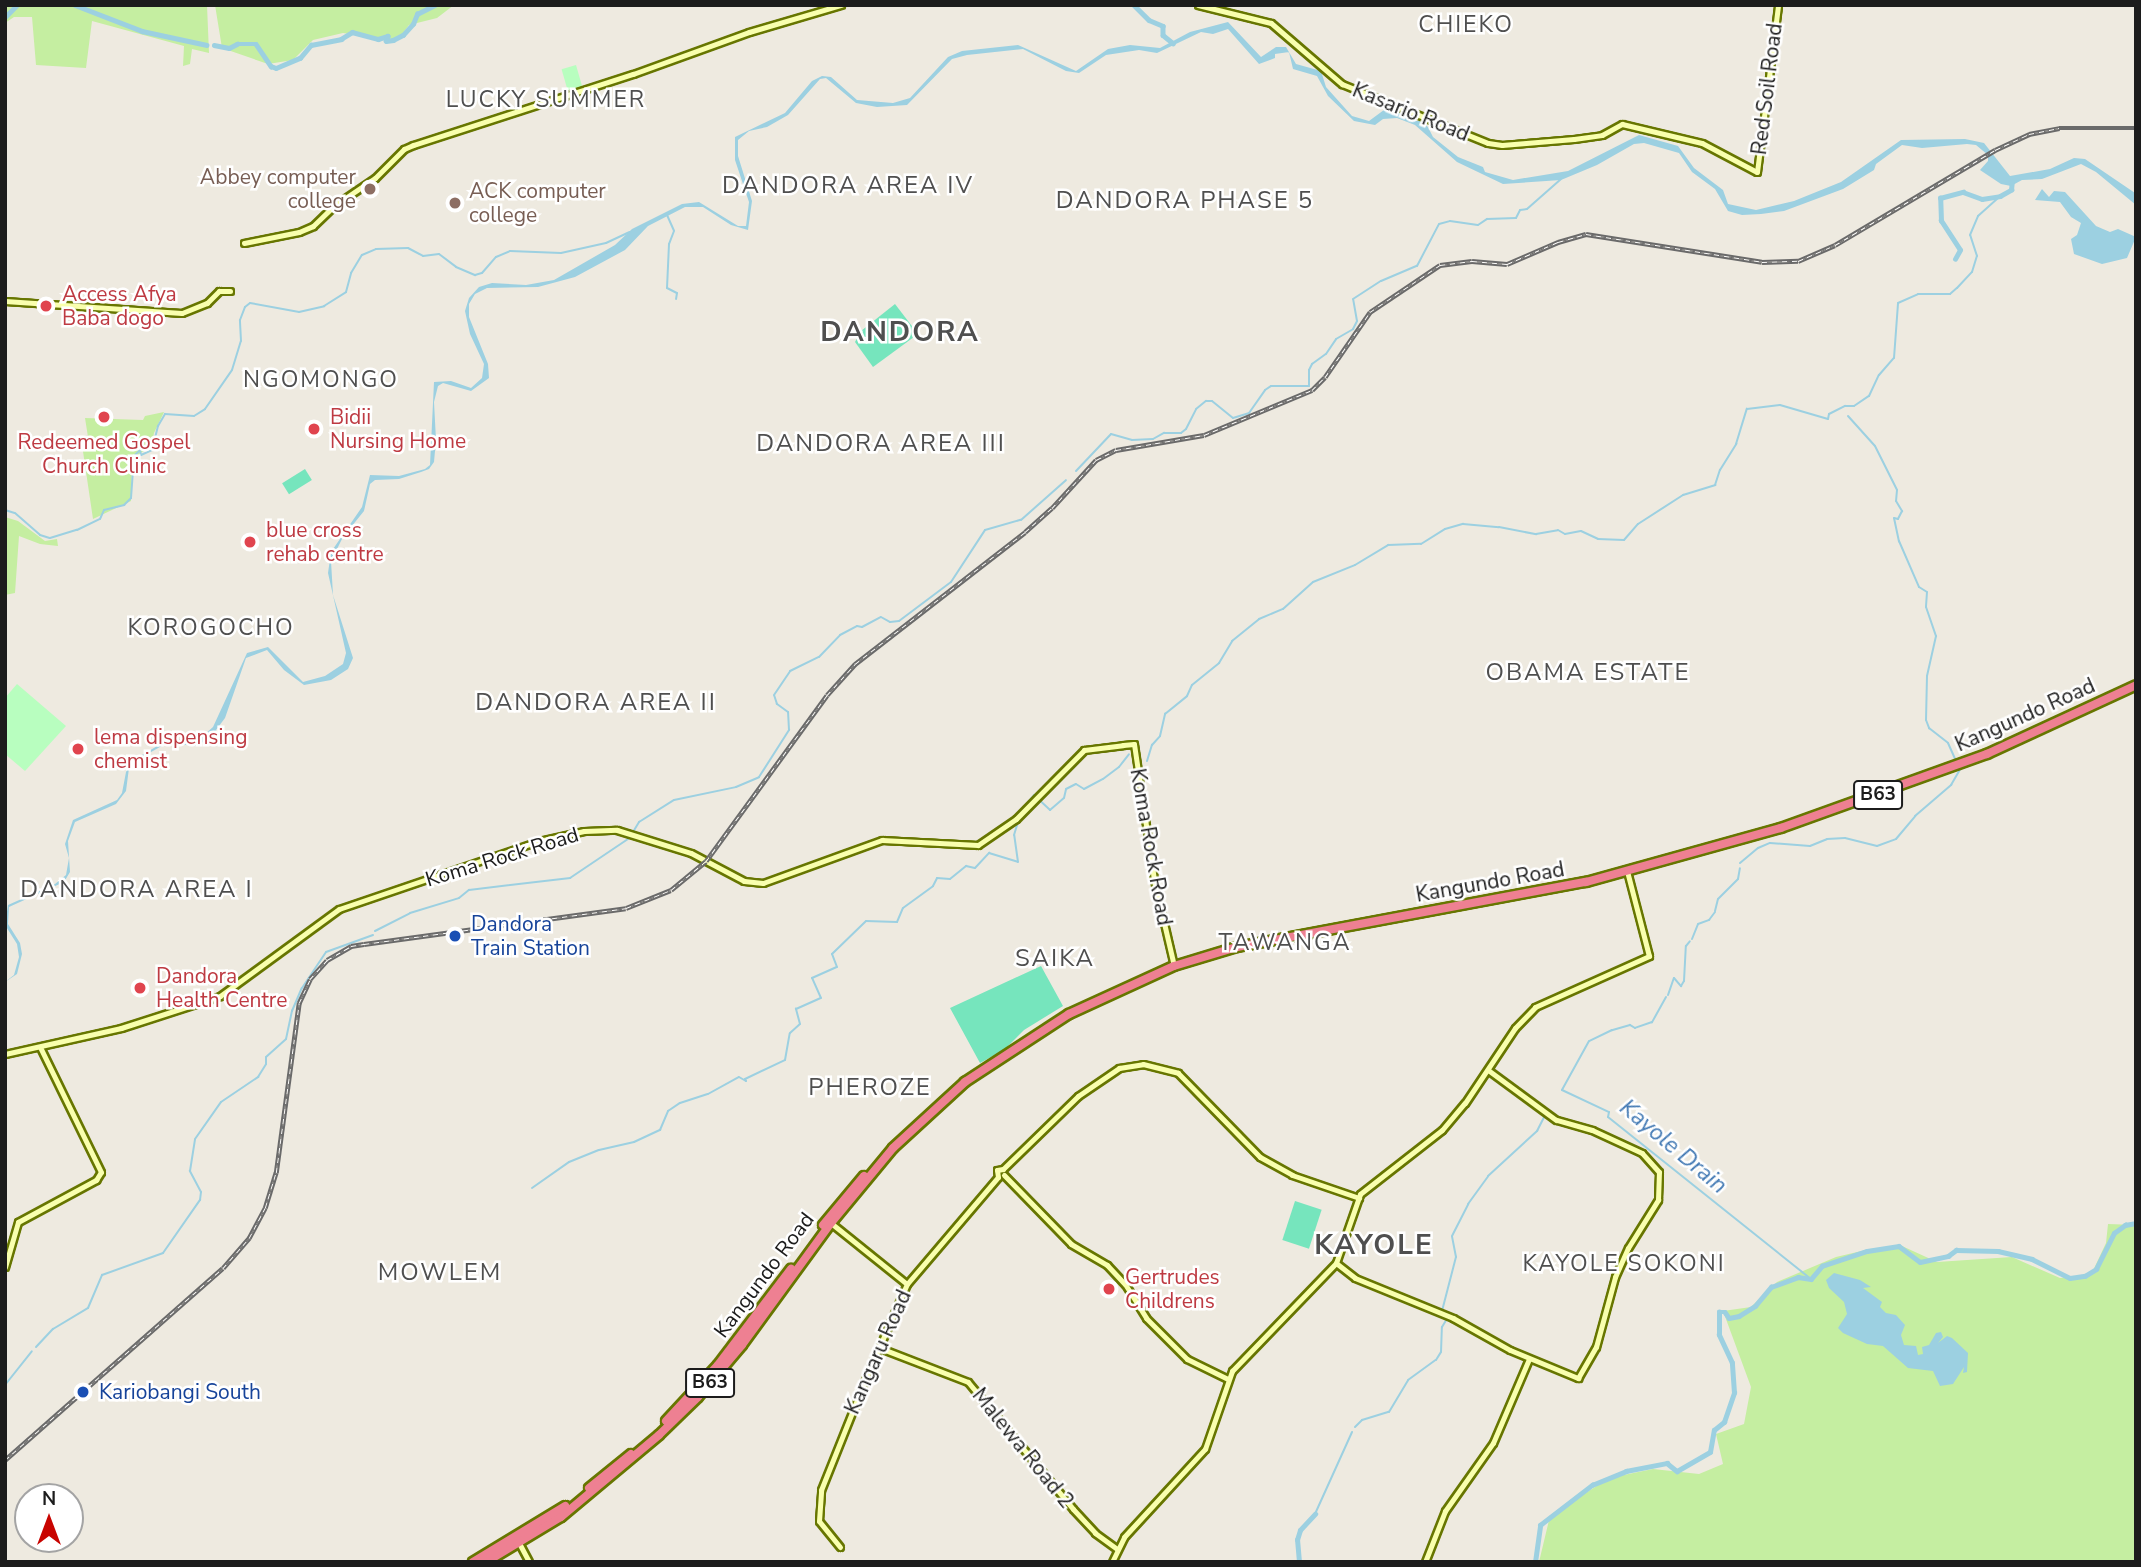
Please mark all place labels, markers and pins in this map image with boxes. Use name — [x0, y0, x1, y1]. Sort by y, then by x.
place label: Abbey computer college — [200, 164, 356, 214]
place label: ACK computer college — [469, 178, 606, 228]
marker: Abbey computer college — [362, 181, 378, 197]
marker: ACK computer college — [447, 195, 463, 211]
place label: Access Afya Baba dogo — [62, 281, 177, 331]
marker: Access Afya Baba dogo — [36, 296, 56, 316]
place label: Bidii Nursing Home — [330, 404, 466, 454]
marker: Redeemed Gospel Church Clinic — [94, 407, 114, 427]
marker: Bidii Nursing Home — [304, 419, 324, 439]
place label: Redeemed Gospel Church Clinic — [17, 429, 191, 479]
place label: blue cross rehab centre — [266, 517, 384, 567]
marker: blue cross rehab centre — [240, 532, 260, 552]
place label: lema dispensing chemist — [94, 724, 248, 774]
marker: lema dispensing chemist — [68, 739, 88, 759]
place label: Dandora Train Station — [471, 911, 590, 961]
marker: Dandora Train Station — [445, 926, 465, 946]
place label: Dandora Health Centre — [156, 963, 287, 1013]
marker: Dandora Health Centre — [130, 978, 150, 998]
place label: Gertrudes Childrens — [1125, 1264, 1220, 1314]
marker: Gertrudes Childrens — [1099, 1279, 1119, 1299]
place label: Kariobangi South — [99, 1379, 261, 1405]
marker: Kariobangi South — [73, 1382, 93, 1402]

